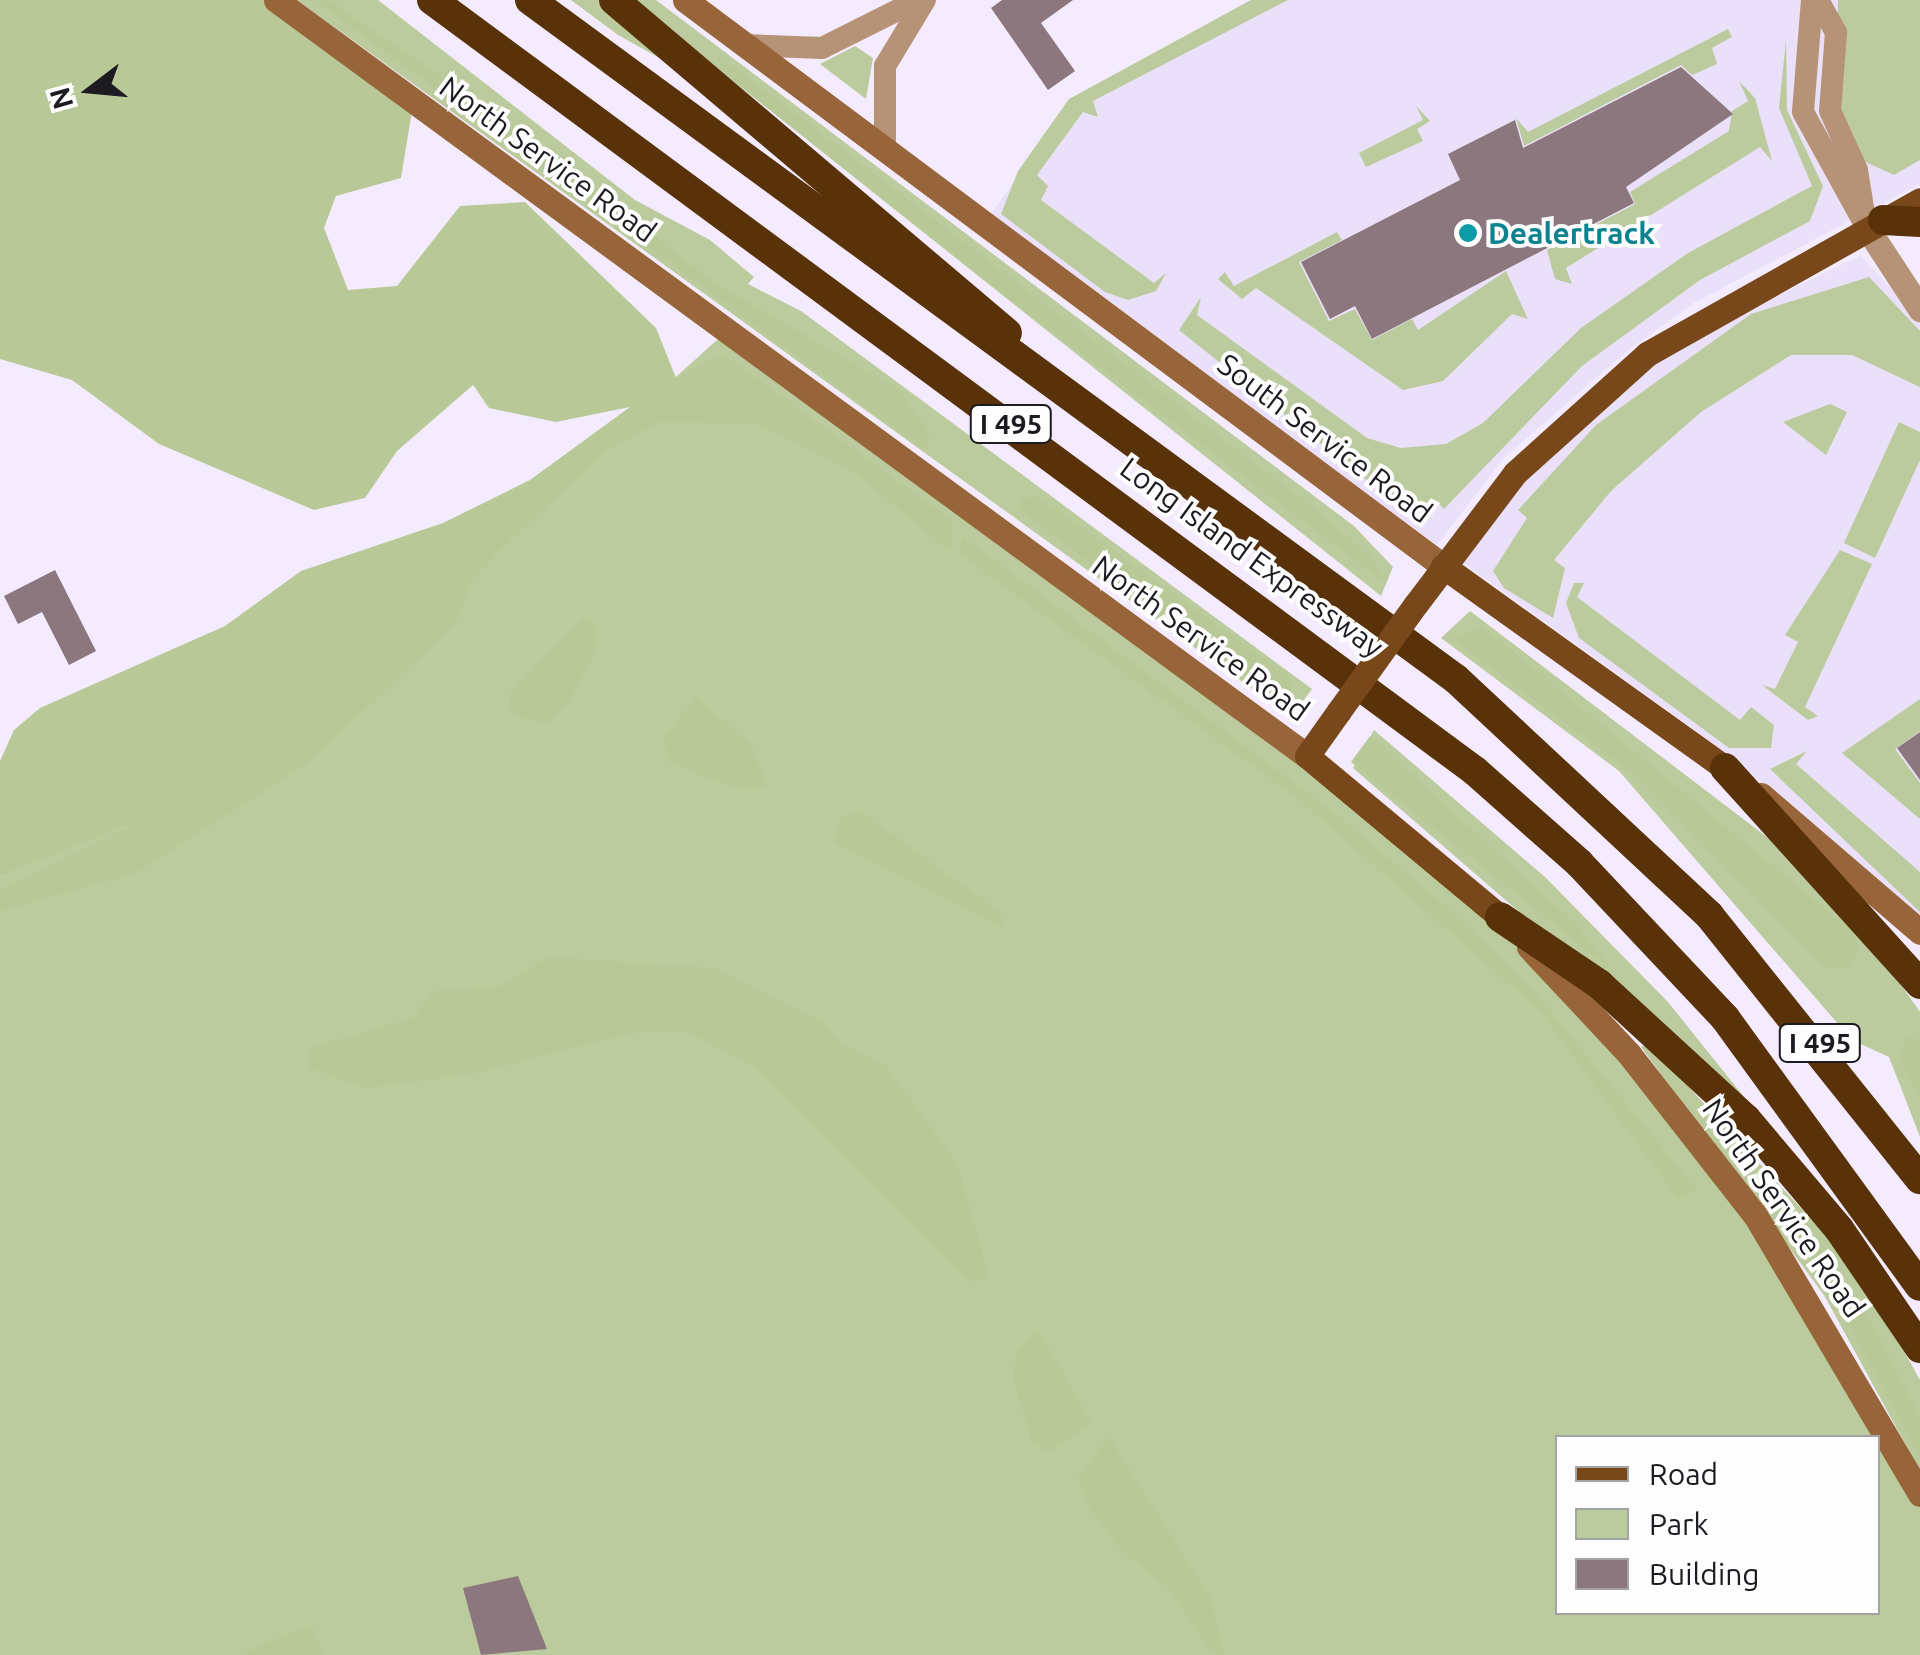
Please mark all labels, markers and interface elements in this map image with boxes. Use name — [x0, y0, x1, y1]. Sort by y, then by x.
north arrow — [40, 40, 140, 140]
street label: North Service Road — [433, 68, 663, 250]
text: N — [43, 84, 78, 113]
place label: Dealertrack — [1488, 215, 1655, 251]
marker: Dealertrack — [1457, 222, 1479, 244]
street label: South Service Road — [1211, 346, 1439, 530]
road number: I 495 — [968, 401, 1054, 447]
street label: Long Island Expressway — [1113, 449, 1391, 665]
street label: North Service Road — [1086, 547, 1316, 729]
road number: I 495 — [1778, 1020, 1862, 1066]
street label: North Service Road — [1695, 1092, 1873, 1324]
legend — [1555, 1435, 1880, 1615]
text: Road — [1649, 1457, 1718, 1491]
text: Park — [1649, 1507, 1709, 1541]
text: Building — [1649, 1557, 1760, 1591]

